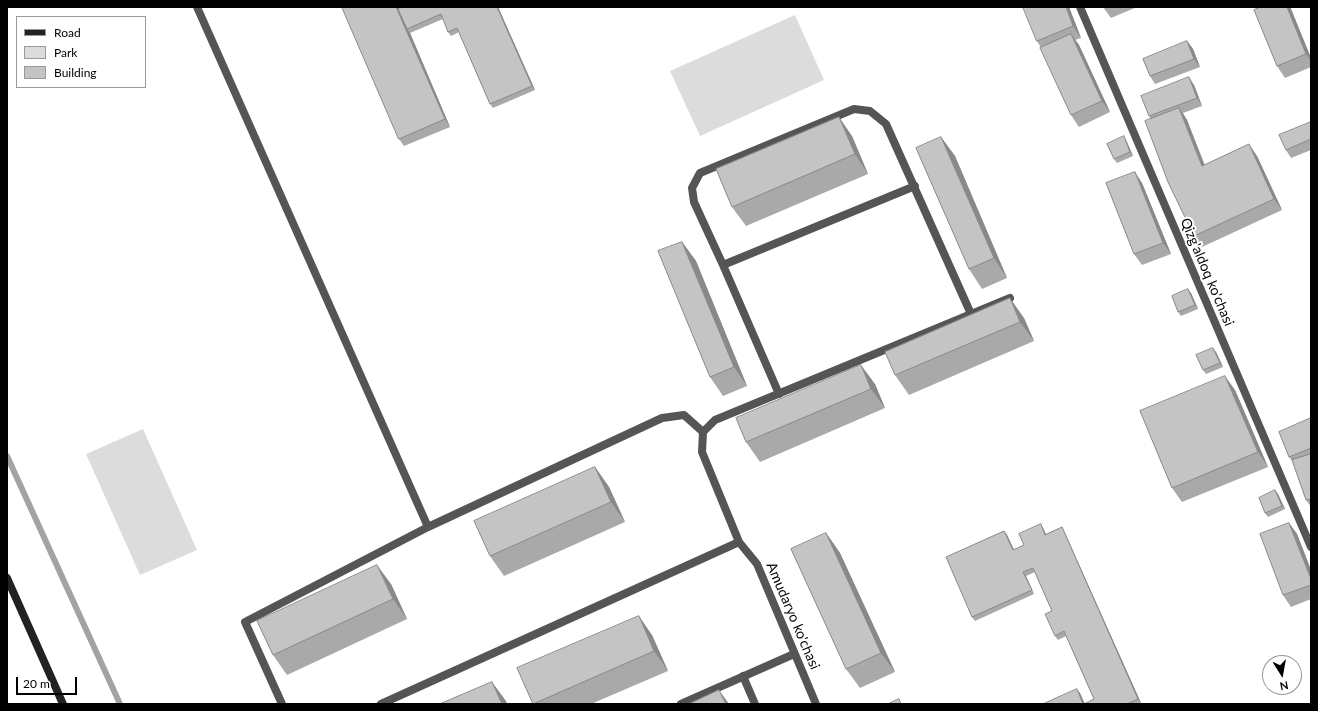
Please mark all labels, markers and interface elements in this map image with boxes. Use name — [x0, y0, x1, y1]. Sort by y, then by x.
legend — [16, 16, 146, 88]
text: Road — [54, 25, 81, 40]
text: Park — [54, 45, 77, 60]
text: Building — [54, 65, 97, 80]
street label: Qizg'aldoq ko'chasi — [1177, 215, 1237, 329]
street label: Amudaryo ko'chasi — [763, 560, 823, 672]
north arrow — [1262, 655, 1302, 695]
scale bar — [18, 669, 79, 695]
text: 20 m — [23, 676, 50, 691]
text: N — [1279, 679, 1290, 693]

